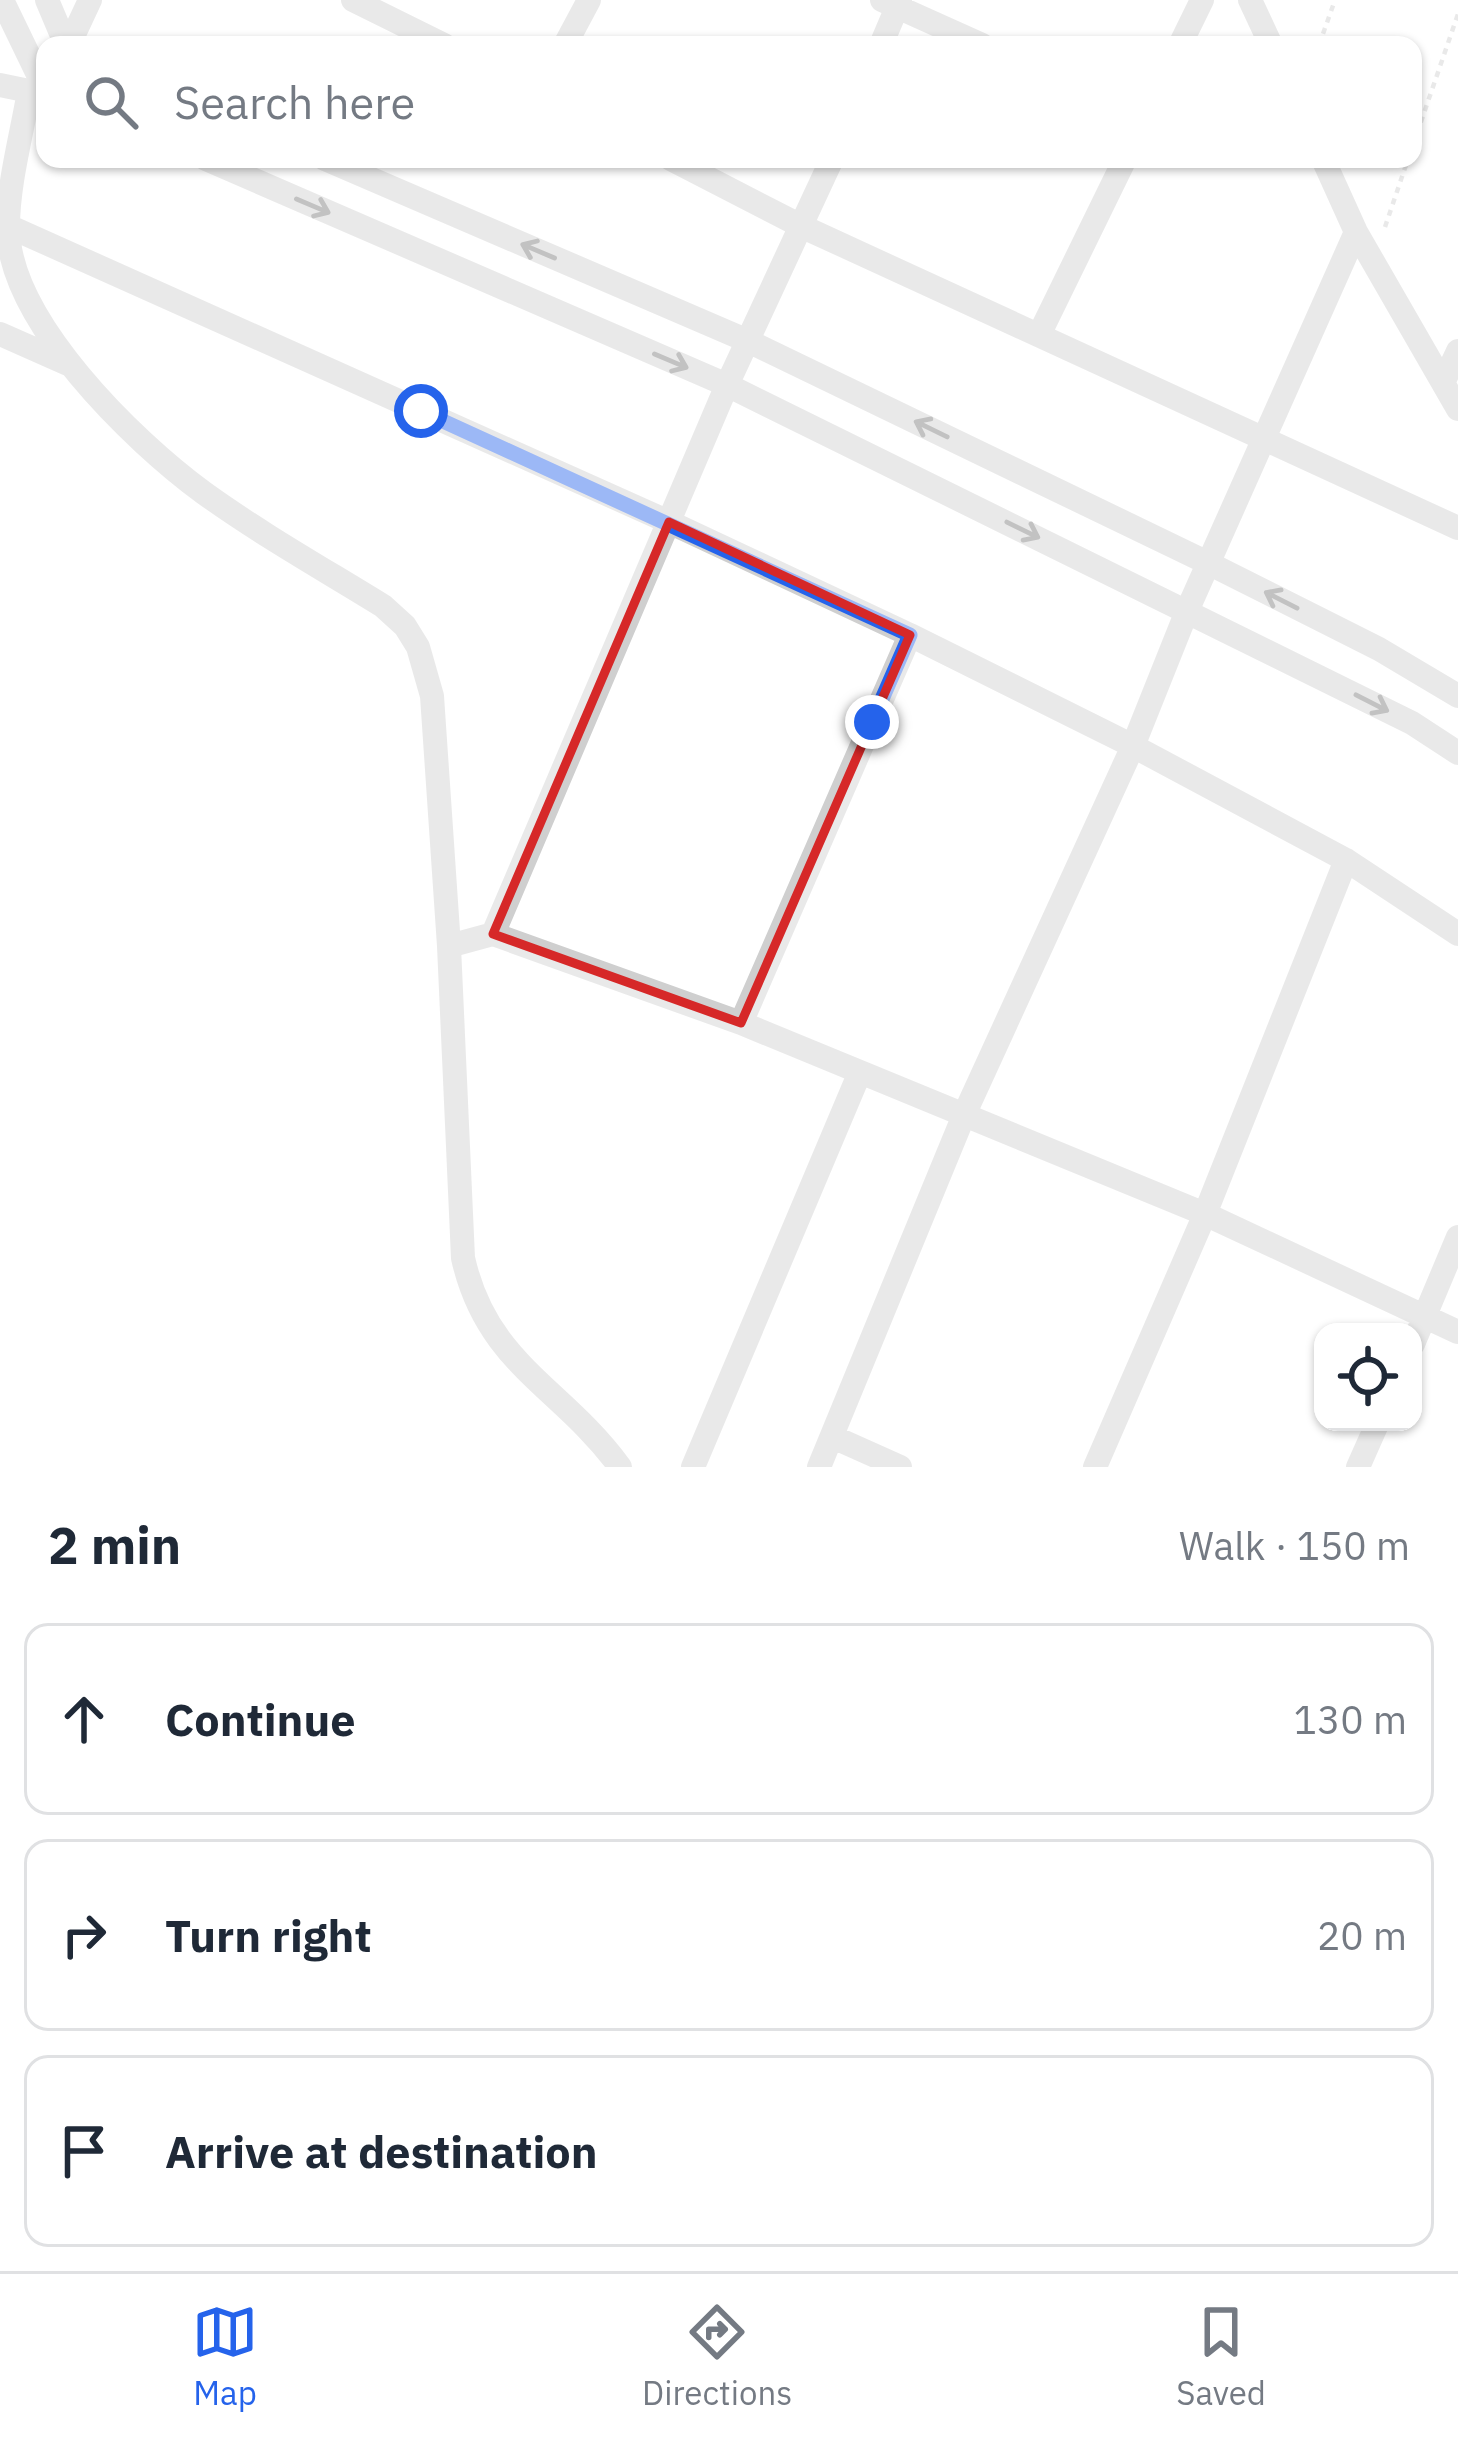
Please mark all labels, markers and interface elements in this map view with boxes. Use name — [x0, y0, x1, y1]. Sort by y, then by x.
search box — [36, 36, 1422, 168]
icon: search — [78, 69, 144, 135]
text: Search here — [174, 73, 415, 131]
one-way arrow — [295, 196, 331, 218]
one-way arrow — [520, 238, 556, 260]
one-way arrow — [652, 351, 688, 373]
route start — [394, 384, 448, 438]
one-way arrow — [914, 417, 949, 440]
one-way arrow — [1004, 520, 1040, 542]
one-way arrow — [1264, 588, 1300, 610]
one-way arrow — [1353, 693, 1389, 715]
route end — [845, 695, 899, 749]
map controls — [1314, 1323, 1422, 1431]
button: locate — [1314, 1323, 1422, 1431]
text: 2 min — [48, 1512, 181, 1578]
text: Walk · 150 m — [1179, 1520, 1410, 1571]
icon: ahead — [51, 1686, 117, 1752]
text: Continue — [165, 1690, 356, 1748]
text: 130 m — [1294, 1694, 1407, 1745]
icon: right — [51, 1902, 117, 1968]
text: Turn right — [165, 1906, 372, 1964]
text: 20 m — [1317, 1910, 1407, 1961]
icon: arrive — [51, 2118, 117, 2184]
text: Arrive at destination — [165, 2122, 598, 2180]
tab: Map — [192, 2299, 258, 2414]
tab: Directions — [642, 2299, 792, 2414]
tab: Saved — [1176, 2299, 1266, 2414]

